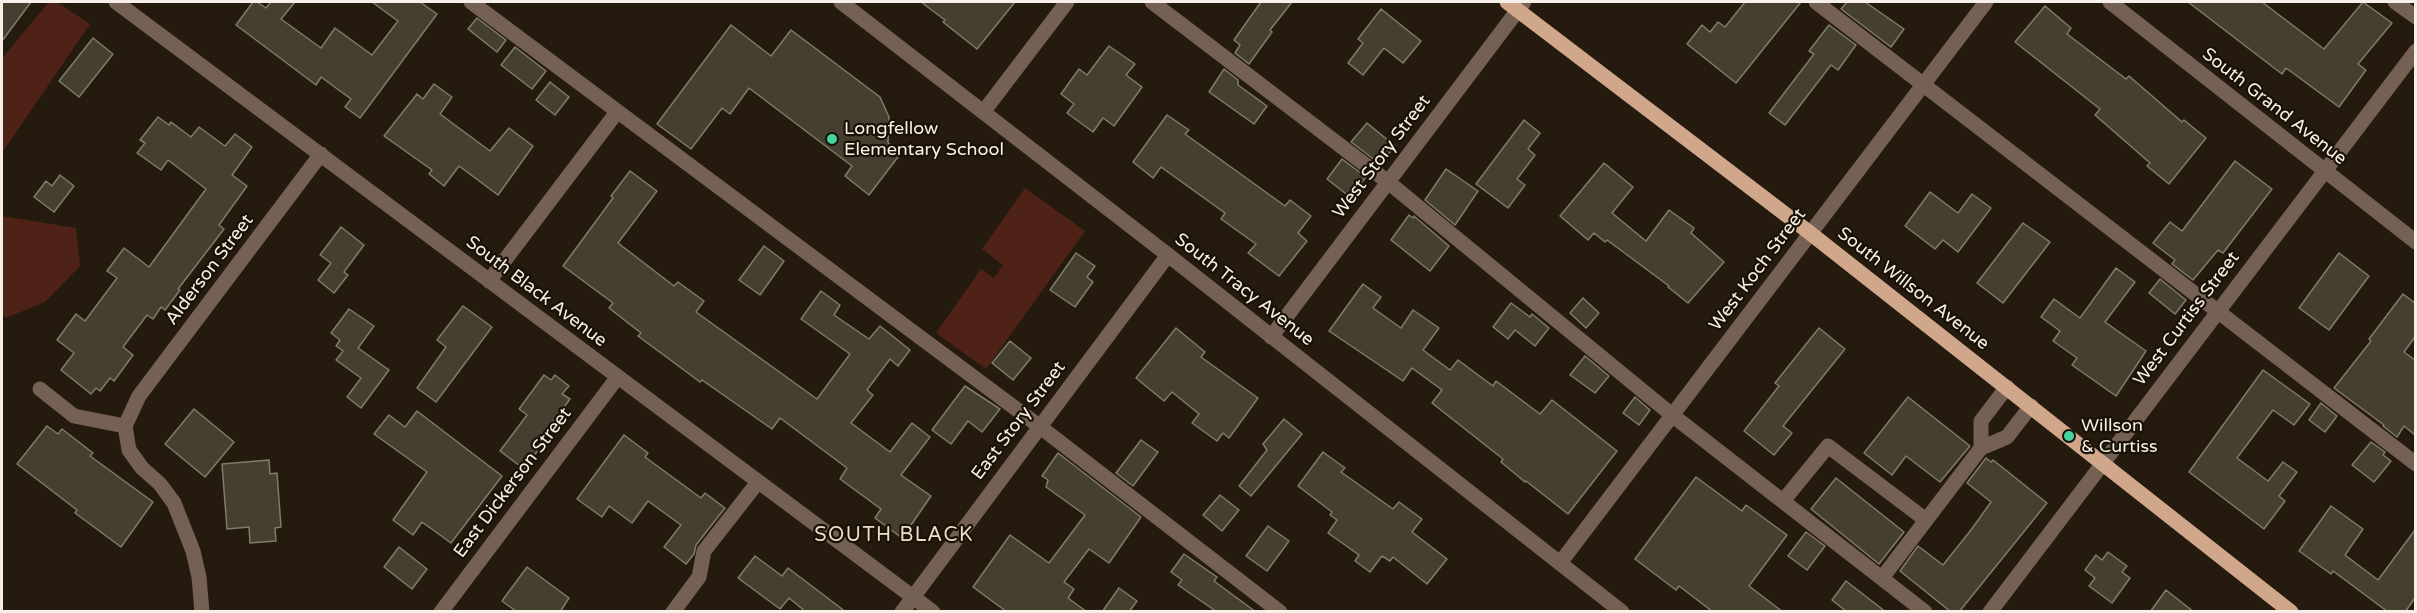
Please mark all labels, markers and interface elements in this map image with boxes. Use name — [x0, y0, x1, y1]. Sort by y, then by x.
street label: South Grand Avenue — [2197, 44, 2351, 170]
street label: West Story Street — [1329, 91, 1435, 223]
place label: Longfellow Elementary School — [844, 118, 1004, 160]
marker: Longfellow Elementary School — [825, 132, 839, 146]
street label: West Koch Street — [1705, 205, 1811, 335]
street label: Alderson Street — [161, 210, 259, 330]
street label: South Willson Avenue — [1833, 223, 1993, 355]
street label: South Tracy Avenue — [1170, 229, 1318, 351]
street label: South Black Avenue — [461, 232, 611, 352]
street label: West Curtiss Street — [2129, 248, 2245, 390]
street label: East Story Street — [967, 358, 1071, 484]
street label: East Dickerson Street — [449, 404, 577, 562]
place label: Willson & Curtiss — [2081, 415, 2158, 458]
marker: Willson & Curtiss — [2062, 429, 2076, 443]
district label: SOUTH BLACK — [814, 524, 974, 548]

